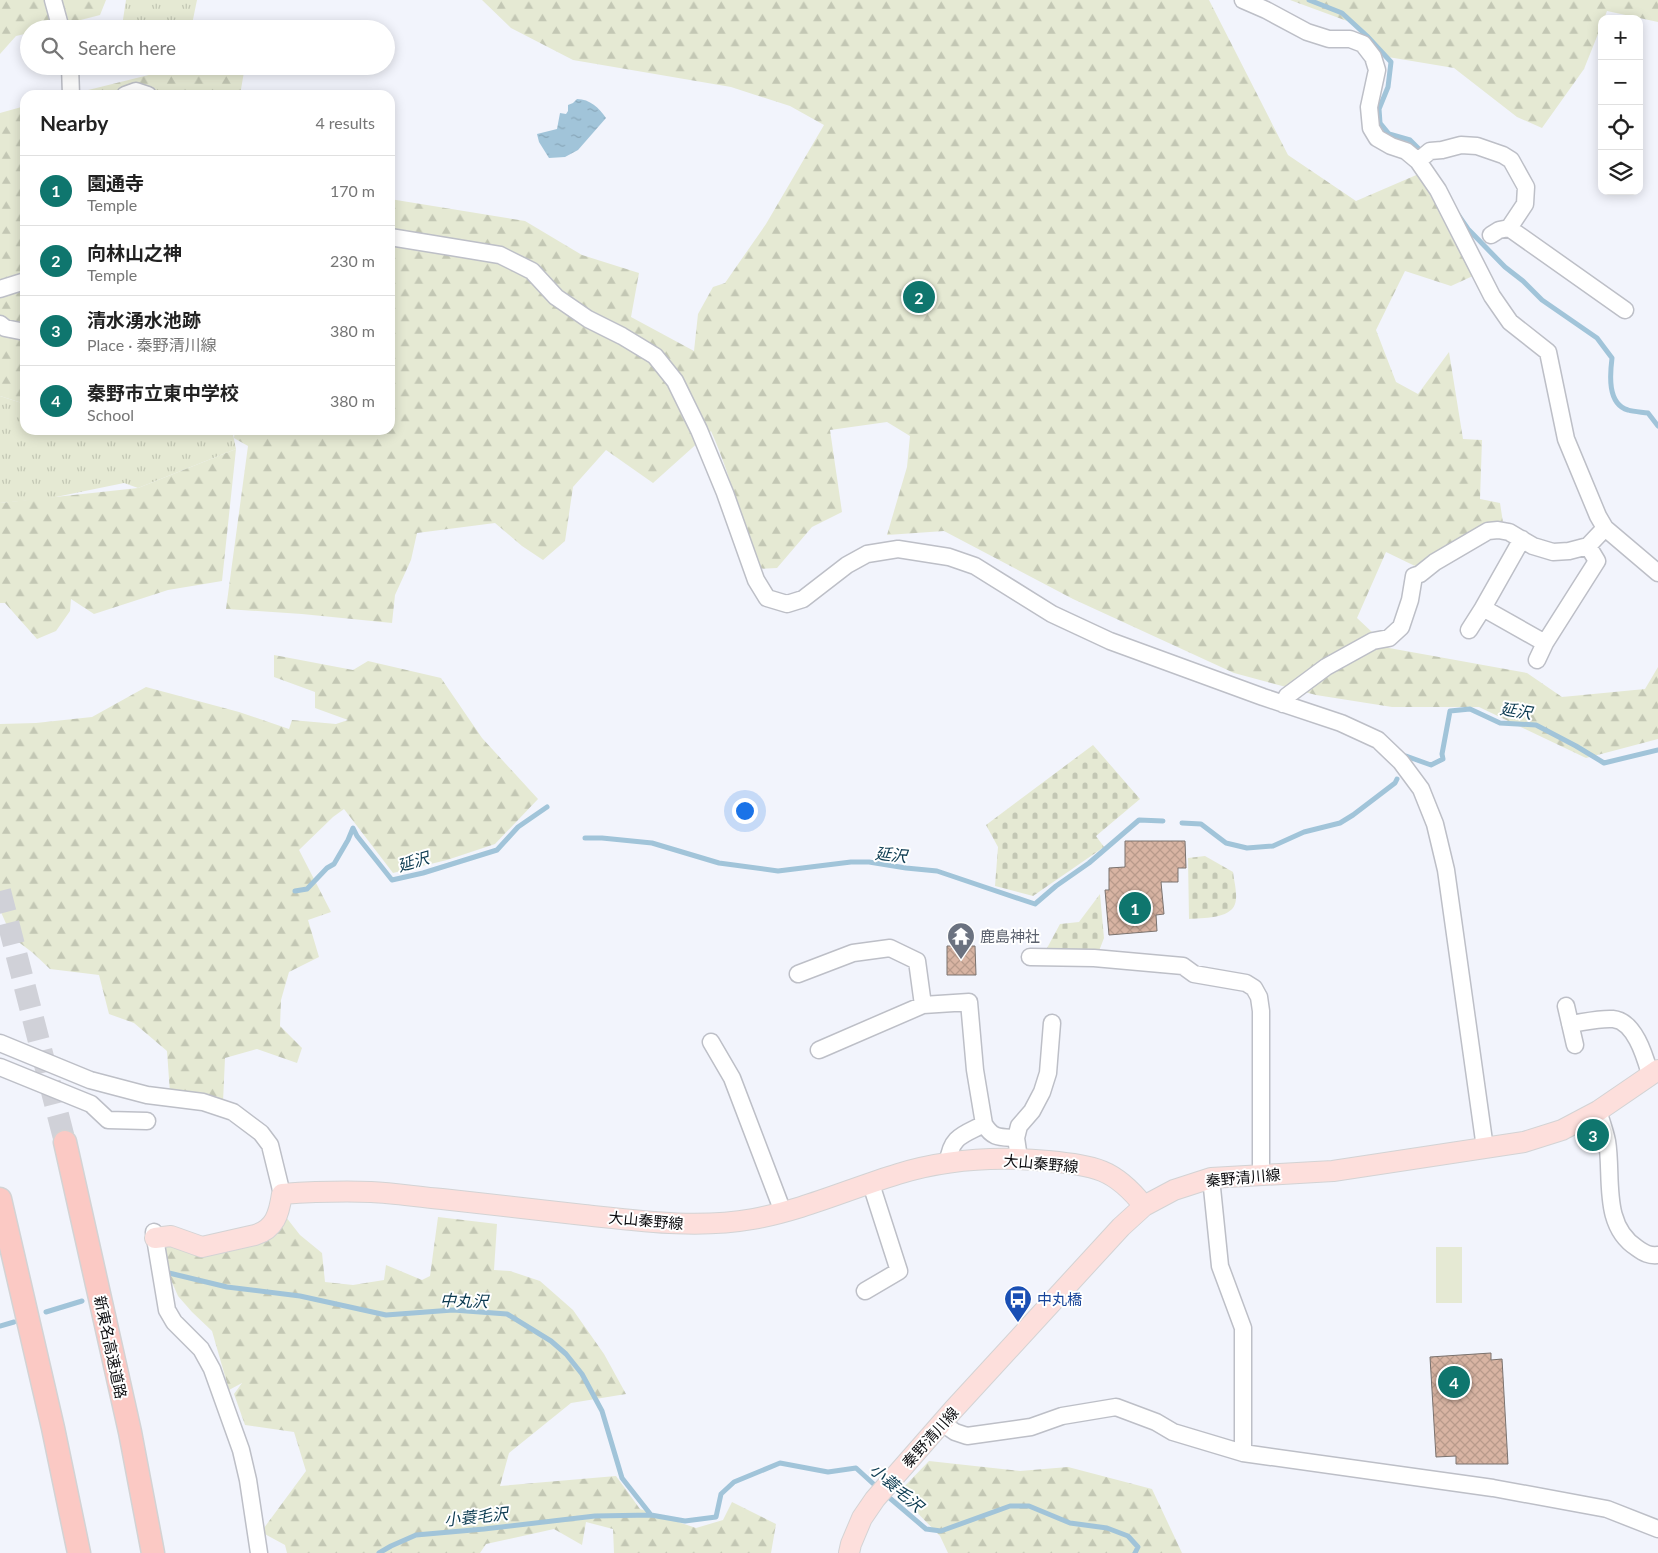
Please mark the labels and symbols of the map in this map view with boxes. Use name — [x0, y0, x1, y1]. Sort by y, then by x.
pin: 2 — [903, 278, 935, 316]
water label: 延沢 — [1499, 698, 1535, 722]
your location — [732, 798, 758, 824]
water label: 延沢 — [874, 843, 910, 865]
water label: 延沢 — [395, 847, 433, 875]
pin: 1 — [1119, 889, 1151, 927]
temple icon: 鹿島神社 — [946, 921, 976, 960]
place label: 鹿島神社 — [980, 927, 1040, 945]
pin: 3 — [1577, 1116, 1609, 1154]
street label: 大山秦野線 — [1003, 1151, 1079, 1175]
street label: 秦野清川線 — [1205, 1165, 1281, 1189]
street label: 大山秦野線 — [608, 1208, 684, 1232]
bus stop icon: 中丸橋 — [1003, 1284, 1033, 1323]
water label: 中丸沢 — [440, 1290, 490, 1310]
place label: 中丸橋 — [1037, 1290, 1082, 1308]
street label: 新東名高速道路 — [91, 1294, 131, 1400]
pin: 4 — [1438, 1363, 1470, 1401]
street label: 秦野清川線 — [898, 1403, 962, 1471]
water label: 小蓑毛沢 — [867, 1459, 929, 1516]
water label: 小蓑毛沢 — [443, 1503, 511, 1529]

